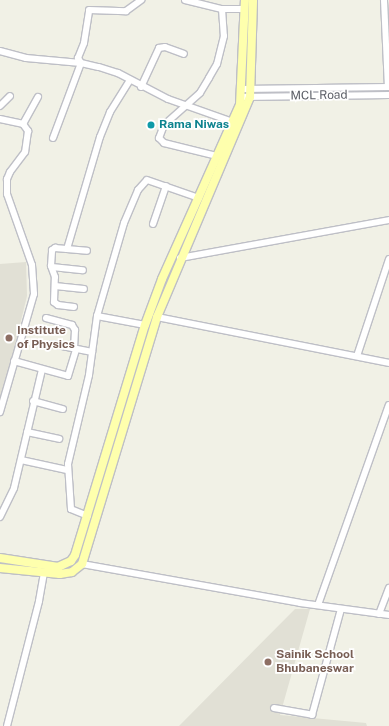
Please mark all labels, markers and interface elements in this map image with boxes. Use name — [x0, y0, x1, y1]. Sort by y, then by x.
street label: MCL Road — [290, 88, 348, 104]
place label: Rama Niwas — [159, 118, 229, 132]
marker: Rama Niwas — [146, 120, 156, 130]
place label: Institute of Physics — [17, 324, 75, 352]
marker: Institute of Physics — [4, 333, 14, 343]
place label: Sainik School Bhubaneswar — [276, 648, 354, 676]
marker: Sainik School Bhubaneswar — [263, 657, 273, 667]

